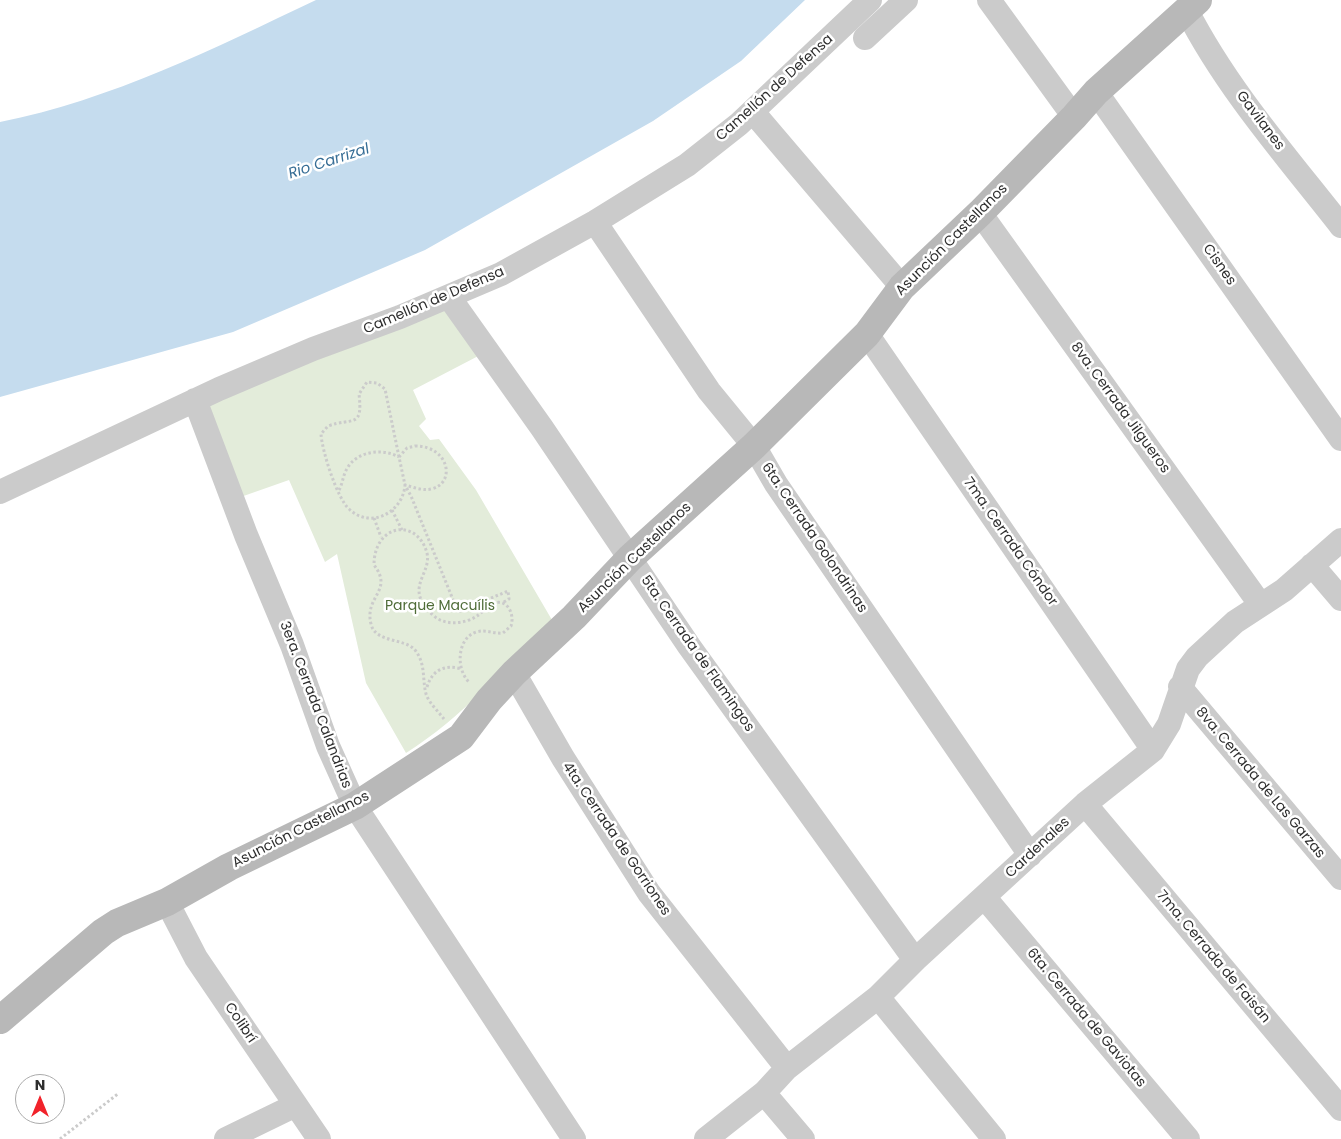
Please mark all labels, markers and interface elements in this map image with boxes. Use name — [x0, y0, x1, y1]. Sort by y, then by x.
street label: Camellón de Defensa — [713, 31, 837, 145]
street label: Gavilanes — [1232, 88, 1288, 154]
water label: Rio Carrizal — [286, 140, 372, 184]
street label: Asunción Castellanos — [893, 181, 1011, 299]
street label: Cisnes — [1199, 241, 1239, 289]
street label: Camellón de Defensa — [361, 264, 507, 338]
street label: 8va. Cerrada Jilgueros — [1067, 339, 1173, 477]
street label: 6ta. Cerrada Golondrinas — [757, 460, 871, 616]
street label: 7ma. Cerrada Cóndor — [959, 475, 1061, 609]
street label: Asunción Castellanos — [575, 499, 695, 617]
street label: 5ta. Cerrada de Flamingos — [637, 573, 757, 735]
park label: Parque Macuílis — [385, 598, 495, 614]
street label: 3era. Cerrada Calandrias — [275, 619, 355, 791]
street label: 8va. Cerrada de Las Garzas — [1192, 704, 1328, 862]
street label: 4ta. Cerrada de Gorriones — [558, 759, 674, 919]
street label: Asunción Castellanos — [230, 788, 372, 872]
street label: Cardenales — [1002, 814, 1074, 882]
street label: 7ma. Cerrada de Faisán — [1153, 887, 1273, 1027]
street label: 6ta. Cerrada de Gaviotas — [1023, 945, 1149, 1091]
street label: Colibrí — [221, 1000, 259, 1046]
north arrow — [15, 1074, 65, 1124]
text: N — [35, 1075, 45, 1095]

